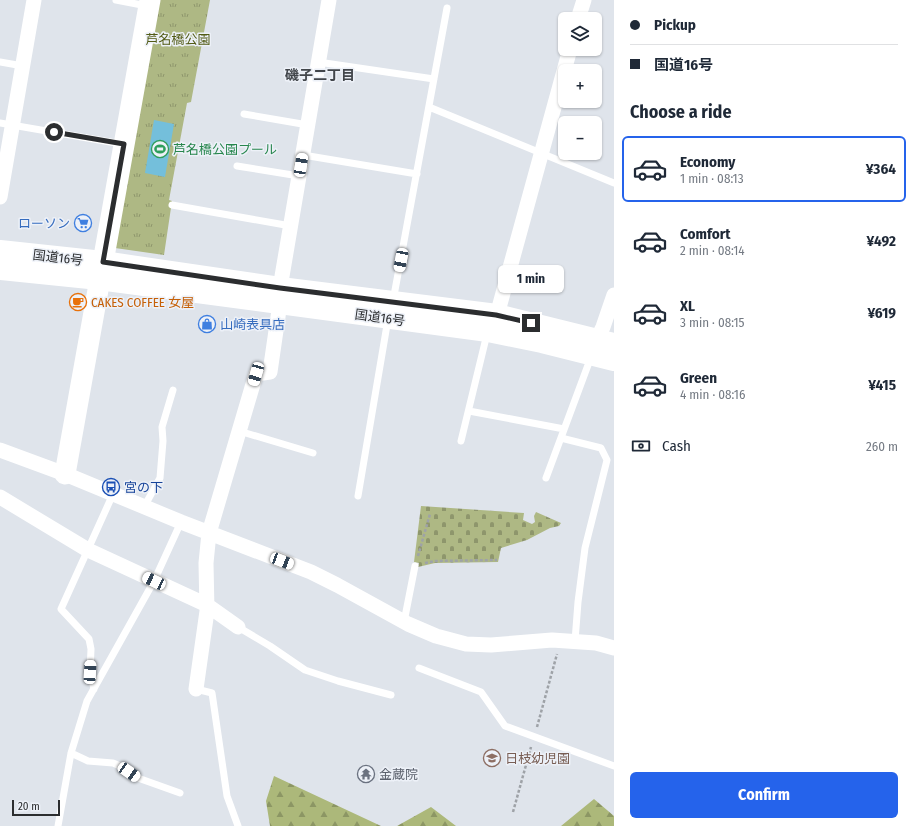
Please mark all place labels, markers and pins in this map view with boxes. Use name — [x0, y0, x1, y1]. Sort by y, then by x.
sports icon: 芦名橋公園プール — [150, 139, 170, 159]
place label: 芦名橋公園プール — [173, 142, 277, 157]
supermarket icon: ローソン — [73, 213, 93, 233]
place label: ローソン — [18, 216, 70, 231]
cafe icon: CAKES COFFEE 女屋 — [68, 292, 88, 312]
place label: CAKES COFFEE 女屋 — [91, 295, 194, 310]
shop icon: 山崎表具店 — [197, 314, 217, 334]
place label: 山崎表具店 — [220, 317, 285, 332]
bus stop icon: 宮の下 — [101, 477, 121, 497]
place label: 宮の下 — [124, 480, 163, 495]
school or university icon: 日枝幼児園 — [482, 748, 502, 768]
place label: 日枝幼児園 — [505, 751, 570, 766]
temple icon: 金蔵院 — [356, 764, 376, 784]
place label: 金蔵院 — [379, 767, 418, 782]

